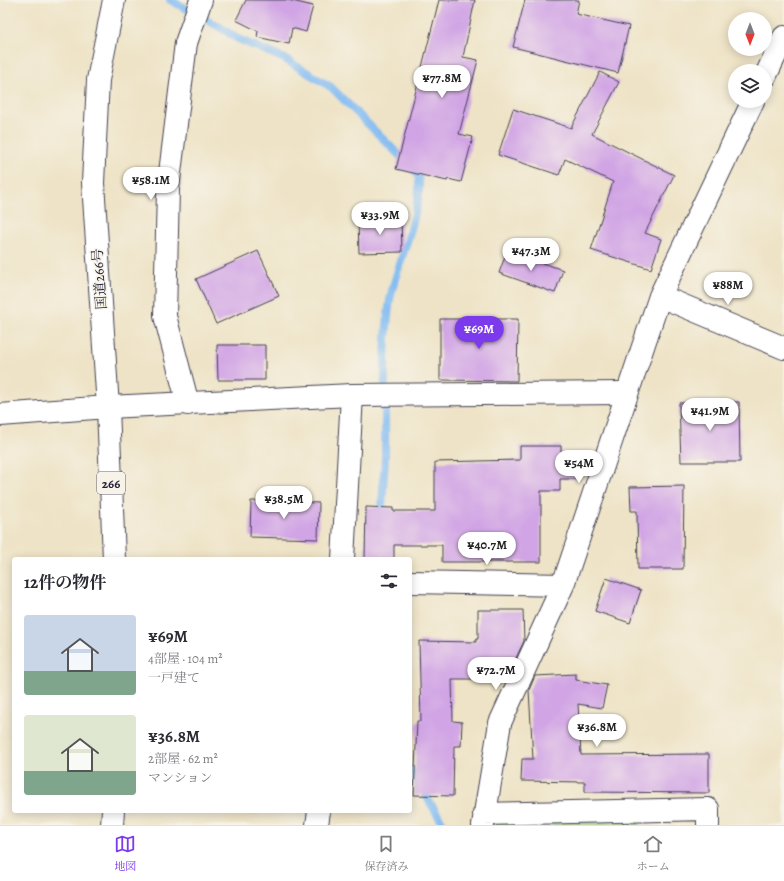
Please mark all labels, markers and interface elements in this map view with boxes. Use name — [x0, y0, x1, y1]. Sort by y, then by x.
north arrow — [728, 12, 772, 56]
map controls — [728, 12, 772, 108]
button: layers — [728, 64, 772, 108]
pin: ¥77.8M — [409, 65, 475, 99]
text: ¥77.8M — [422, 69, 462, 86]
pin: ¥58.1M — [118, 167, 184, 201]
text: ¥58.1M — [132, 171, 170, 188]
pin: ¥33.9M — [347, 202, 413, 236]
text: ¥33.9M — [360, 206, 400, 223]
pin: ¥47.3M — [498, 238, 564, 272]
text: ¥47.3M — [511, 242, 551, 259]
street label: 国道266号 — [88, 248, 111, 310]
pin: ¥88M — [704, 272, 752, 306]
text: ¥88M — [713, 276, 743, 293]
pin: ¥69M — [455, 316, 503, 350]
text: ¥69M — [464, 320, 494, 337]
pin: ¥41.9M — [677, 398, 743, 432]
text: ¥41.9M — [691, 402, 729, 419]
pin: ¥54M — [555, 450, 603, 484]
text: ¥54M — [564, 454, 594, 471]
road number: 266 — [97, 472, 125, 494]
pin: ¥38.5M — [251, 486, 317, 520]
text: ¥38.5M — [264, 490, 304, 507]
pin: ¥40.7M — [454, 532, 520, 566]
text: ¥40.7M — [467, 536, 507, 553]
icon: filters — [378, 570, 400, 592]
text: 12件の物件 — [24, 571, 106, 594]
text: ¥69M — [148, 625, 188, 648]
icon: home — [56, 631, 104, 679]
text: 4部屋 · 104 m² — [148, 650, 223, 667]
pin: ¥72.7M — [463, 657, 529, 691]
text: ¥72.7M — [476, 661, 516, 678]
text: 一戸建て — [148, 669, 200, 686]
pin: ¥36.8M — [564, 714, 630, 748]
text: ¥36.8M — [577, 718, 617, 735]
text: ¥36.8M — [148, 725, 200, 748]
icon: home — [56, 731, 104, 779]
text: 2部屋 · 62 m² — [148, 750, 218, 767]
text: マンション — [148, 769, 212, 786]
tab: 地図 — [114, 833, 136, 874]
tab: 保存済み — [364, 833, 408, 874]
tab: ホーム — [637, 833, 670, 874]

